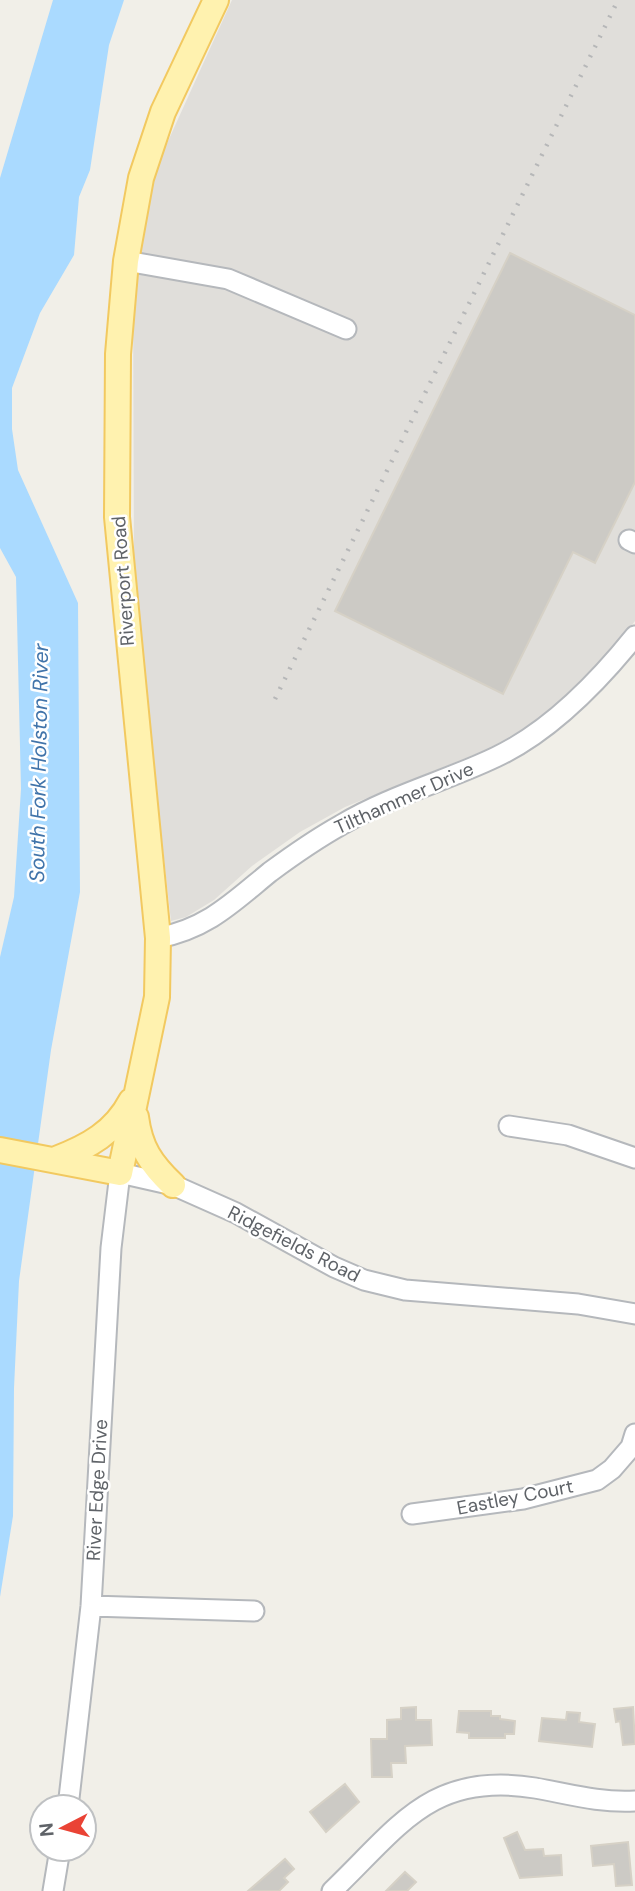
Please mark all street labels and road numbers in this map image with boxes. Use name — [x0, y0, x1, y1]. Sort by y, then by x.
street label: Riverport Road — [106, 515, 140, 647]
street label: Tilthammer Drive — [330, 756, 478, 840]
street label: Ridgefields Road — [224, 1200, 364, 1288]
street label: River Edge Drive — [81, 1418, 113, 1562]
street label: Eastley Court — [455, 1473, 575, 1521]

